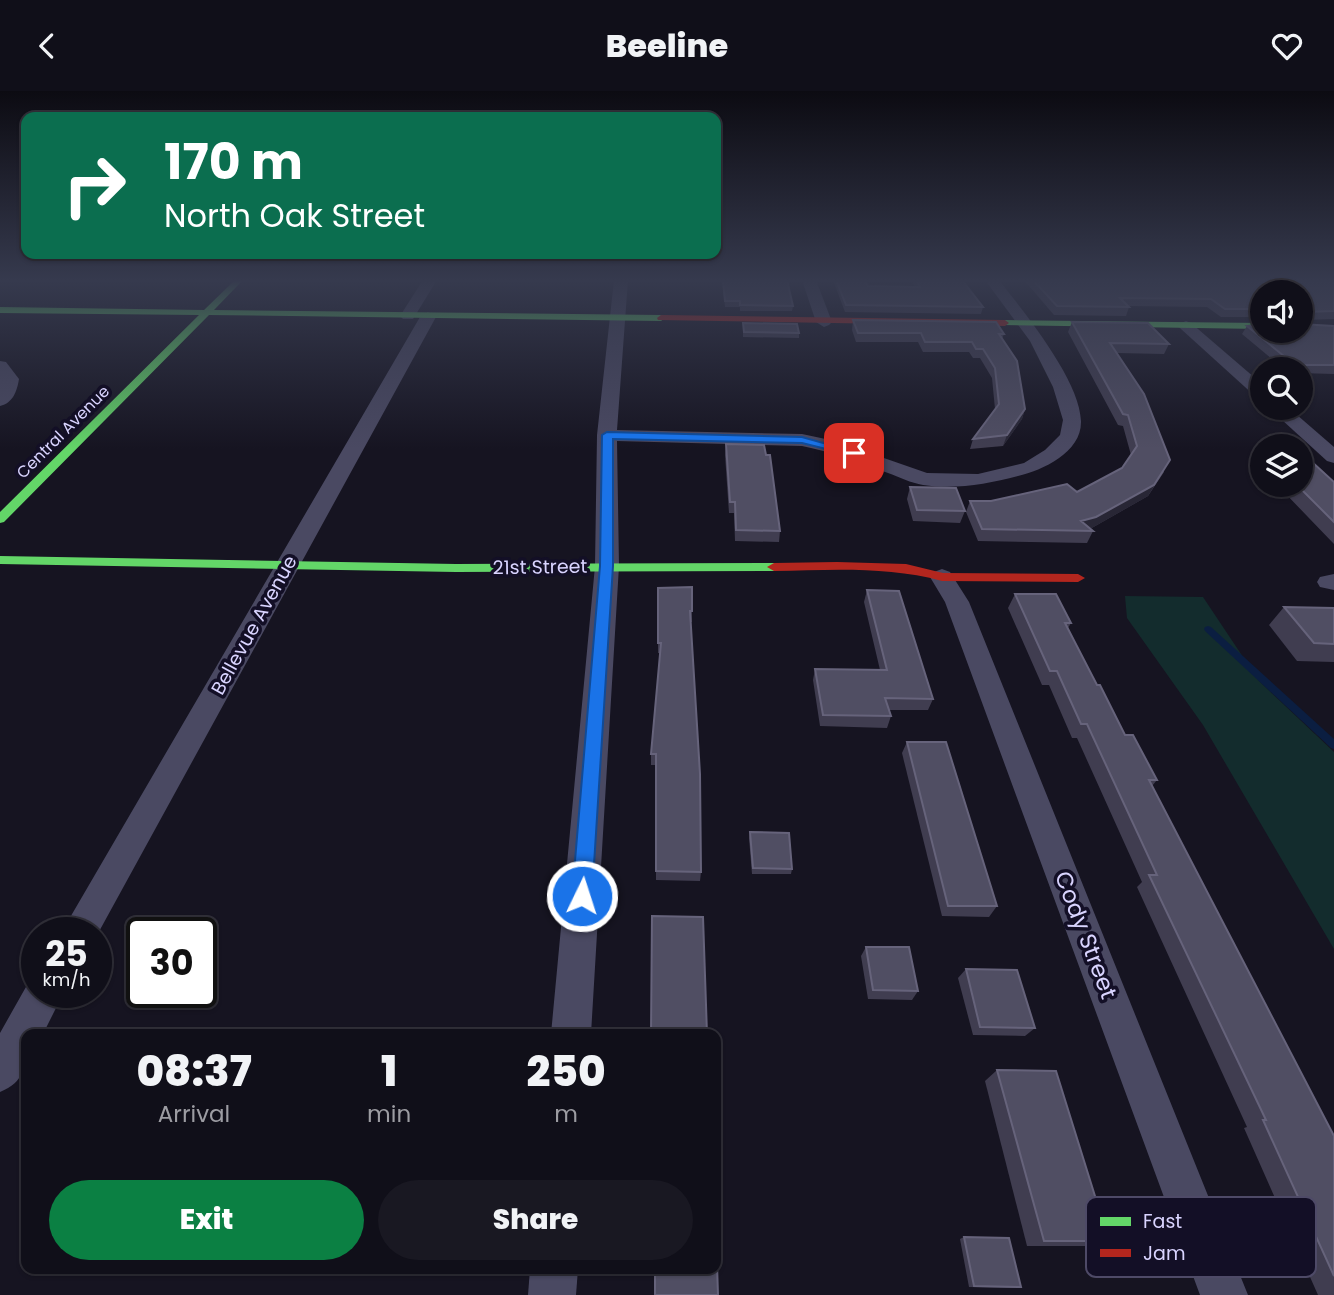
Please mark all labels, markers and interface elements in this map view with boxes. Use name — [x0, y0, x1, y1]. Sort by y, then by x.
text: Beeline — [606, 23, 728, 68]
icon: back — [28, 27, 66, 65]
icon: heart — [1268, 27, 1306, 65]
text: 170 m — [164, 128, 303, 196]
icon: right — [49, 140, 140, 231]
text: North Oak Street — [164, 193, 425, 238]
map controls — [1250, 280, 1313, 497]
button: sound — [1250, 280, 1313, 343]
button: search — [1250, 357, 1313, 420]
street label: Central Avenue — [11, 380, 115, 484]
pin — [824, 423, 884, 483]
icon: arrive — [835, 434, 873, 472]
button: layers — [1250, 434, 1313, 497]
street label: Bellevue Avenue — [204, 550, 304, 700]
street label: 21st Street — [492, 553, 588, 581]
position arrow — [545, 859, 619, 933]
street label: Cody Street — [1047, 866, 1125, 1004]
speed limit sign: 30 — [126, 917, 217, 1008]
text: 25 — [45, 929, 88, 978]
text: km/h — [43, 967, 90, 992]
text: 08:37 — [136, 1042, 252, 1101]
text: 1 — [381, 1042, 397, 1101]
text: 250 — [527, 1042, 606, 1101]
text: Arrival — [158, 1098, 230, 1130]
text: min — [367, 1098, 411, 1130]
text: m — [554, 1098, 578, 1130]
button: Exit — [49, 1180, 364, 1260]
button: Share — [378, 1180, 693, 1260]
legend — [1086, 1197, 1316, 1277]
text: Fast — [1143, 1208, 1182, 1235]
text: Jam — [1143, 1240, 1185, 1267]

